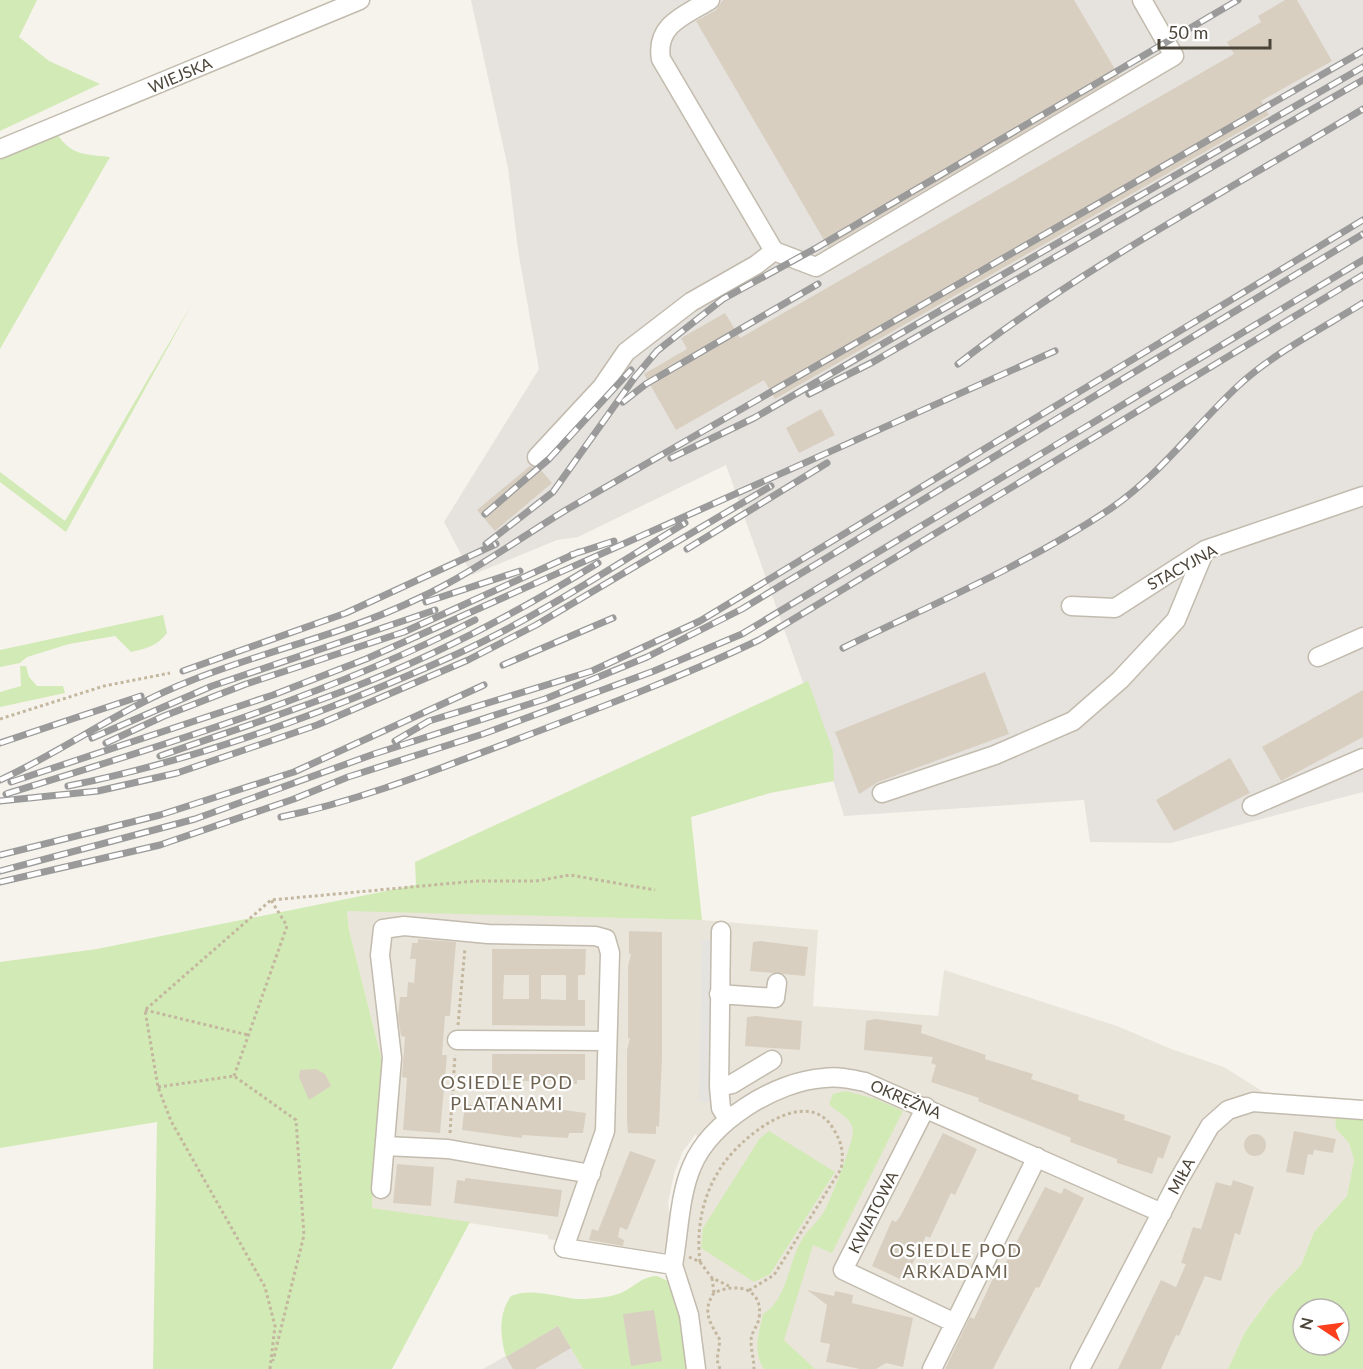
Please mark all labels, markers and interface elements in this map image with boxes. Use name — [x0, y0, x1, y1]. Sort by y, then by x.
scale bar — [1159, 12, 1270, 50]
text: 50 m — [1168, 21, 1208, 43]
street label: WIEJSKA — [145, 53, 215, 96]
street label: STACYJNA — [1144, 540, 1220, 593]
district label: OSIEDLE POD PLATANAMI — [441, 1071, 573, 1114]
street label: OKRĘŻNA — [868, 1075, 945, 1122]
street label: MIŁA — [1163, 1154, 1198, 1197]
street label: KWIATOWA — [844, 1167, 901, 1256]
district label: OSIEDLE POD ARKADAMI — [890, 1239, 1022, 1282]
north arrow — [1291, 1297, 1351, 1357]
text: N — [1295, 1315, 1317, 1332]

